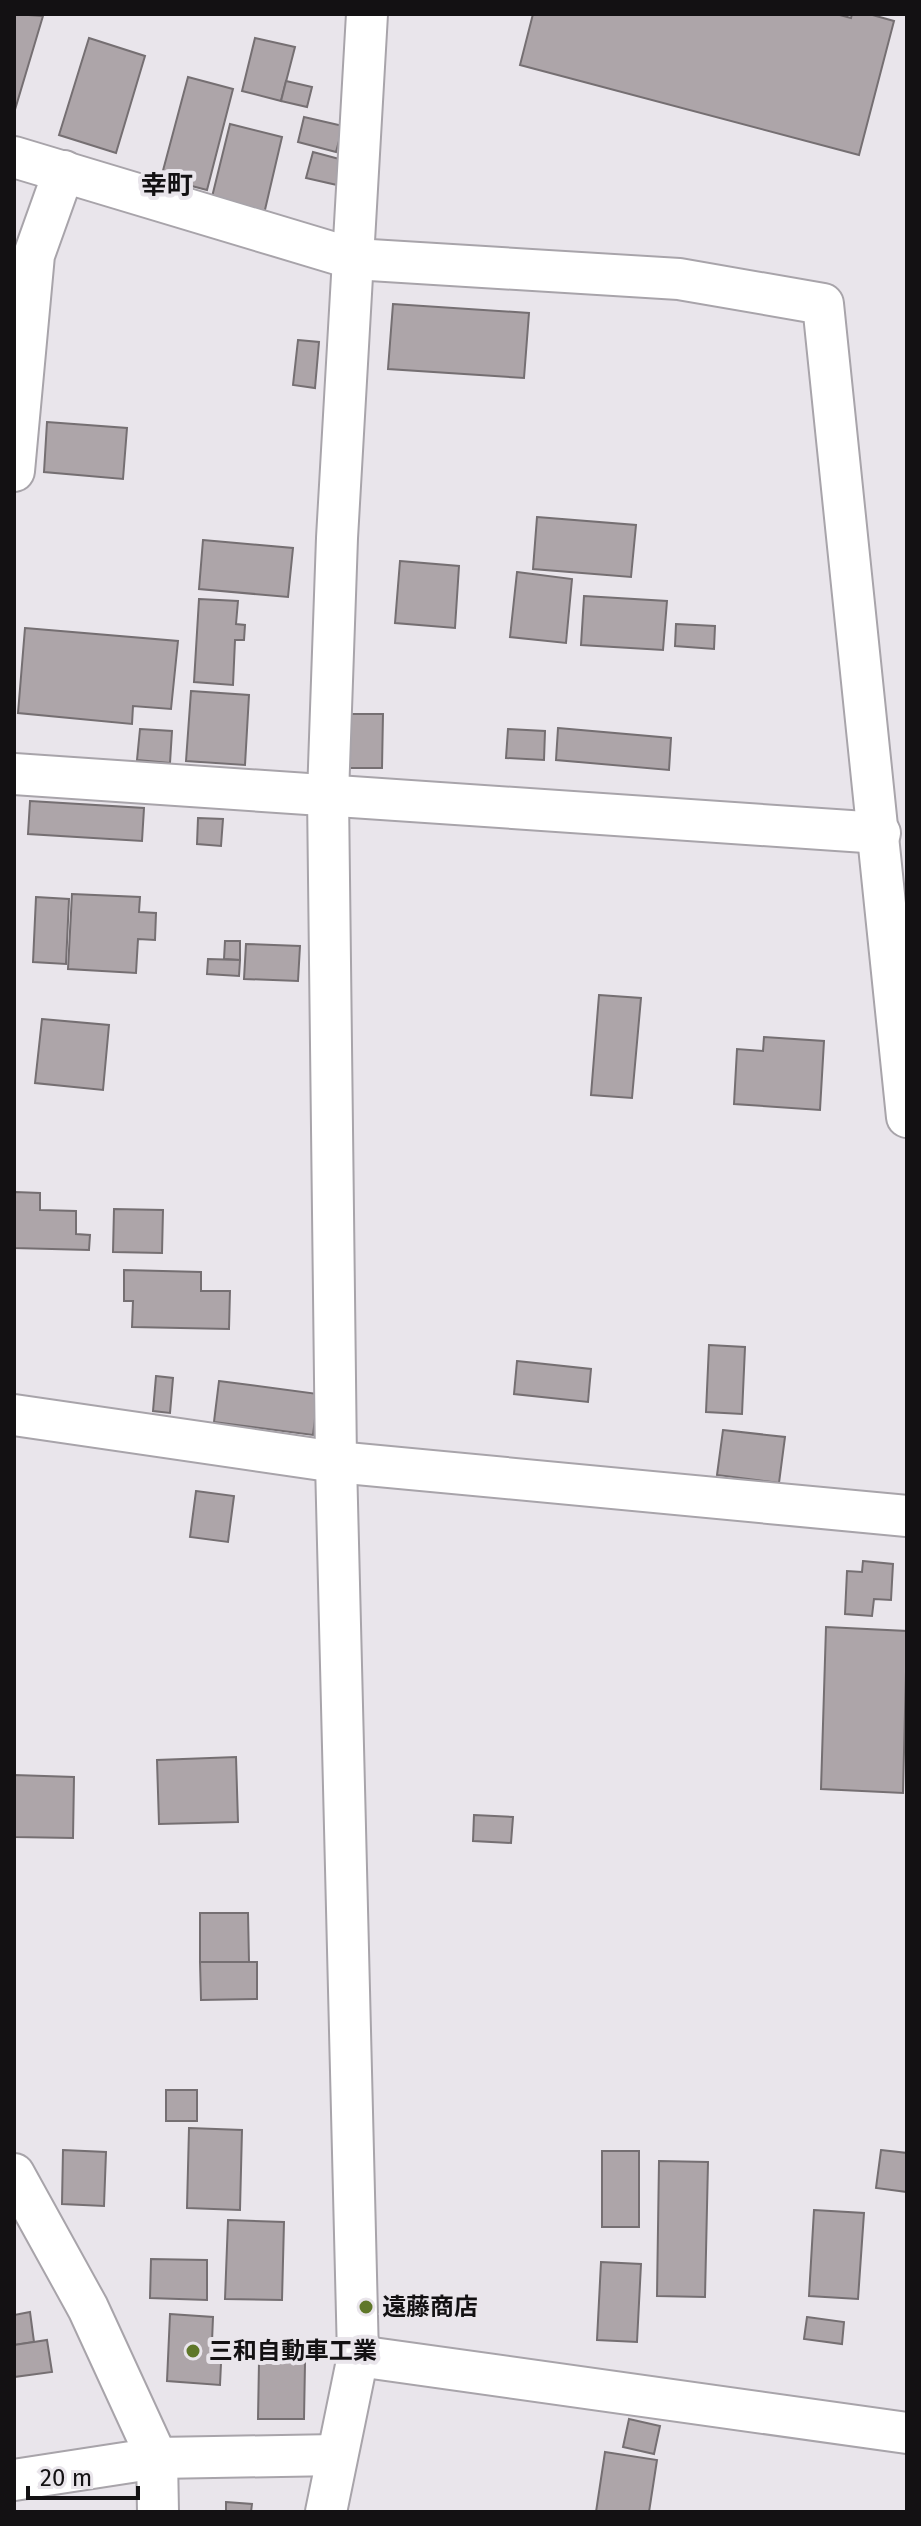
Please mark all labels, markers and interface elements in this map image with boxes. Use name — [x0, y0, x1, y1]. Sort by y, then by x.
district label: 幸町 — [141, 170, 193, 201]
place label: 遠藤商店 — [382, 2293, 478, 2321]
marker: 遠藤商店 — [357, 2298, 375, 2316]
place label: 三和自動車工業 — [209, 2337, 377, 2365]
marker: 三和自動車工業 — [184, 2342, 202, 2360]
scale bar — [28, 2450, 138, 2500]
text: 20 m — [40, 2464, 92, 2492]

